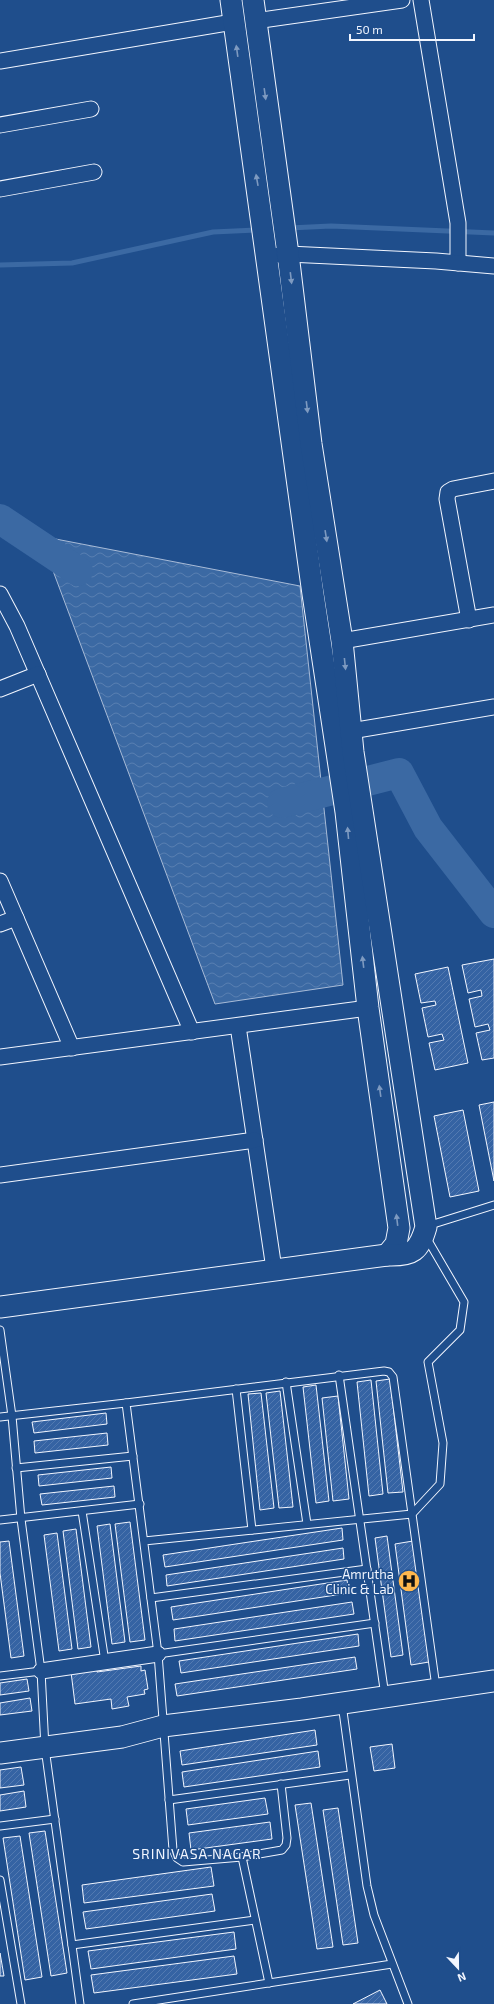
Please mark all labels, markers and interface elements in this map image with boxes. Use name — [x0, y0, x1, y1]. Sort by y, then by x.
scale bar — [350, 16, 474, 42]
text: 50 m — [356, 22, 383, 36]
one-way arrow — [234, 45, 240, 57]
one-way arrow — [262, 88, 268, 100]
one-way arrow — [253, 174, 259, 186]
one-way arrow — [288, 272, 294, 284]
one-way arrow — [304, 401, 310, 413]
one-way arrow — [323, 530, 329, 542]
one-way arrow — [341, 658, 348, 670]
one-way arrow — [345, 827, 351, 839]
one-way arrow — [360, 956, 366, 968]
one-way arrow — [377, 1085, 383, 1097]
one-way arrow — [394, 1214, 401, 1226]
place label: Amrutha Clinic & Lab — [325, 1566, 394, 1597]
hospital icon: Amrutha Clinic & Lab — [396, 1568, 422, 1594]
district label: SRINIVASA NAGAR — [132, 1845, 262, 1862]
north arrow — [438, 1948, 478, 1988]
text: N — [456, 1970, 468, 1985]

